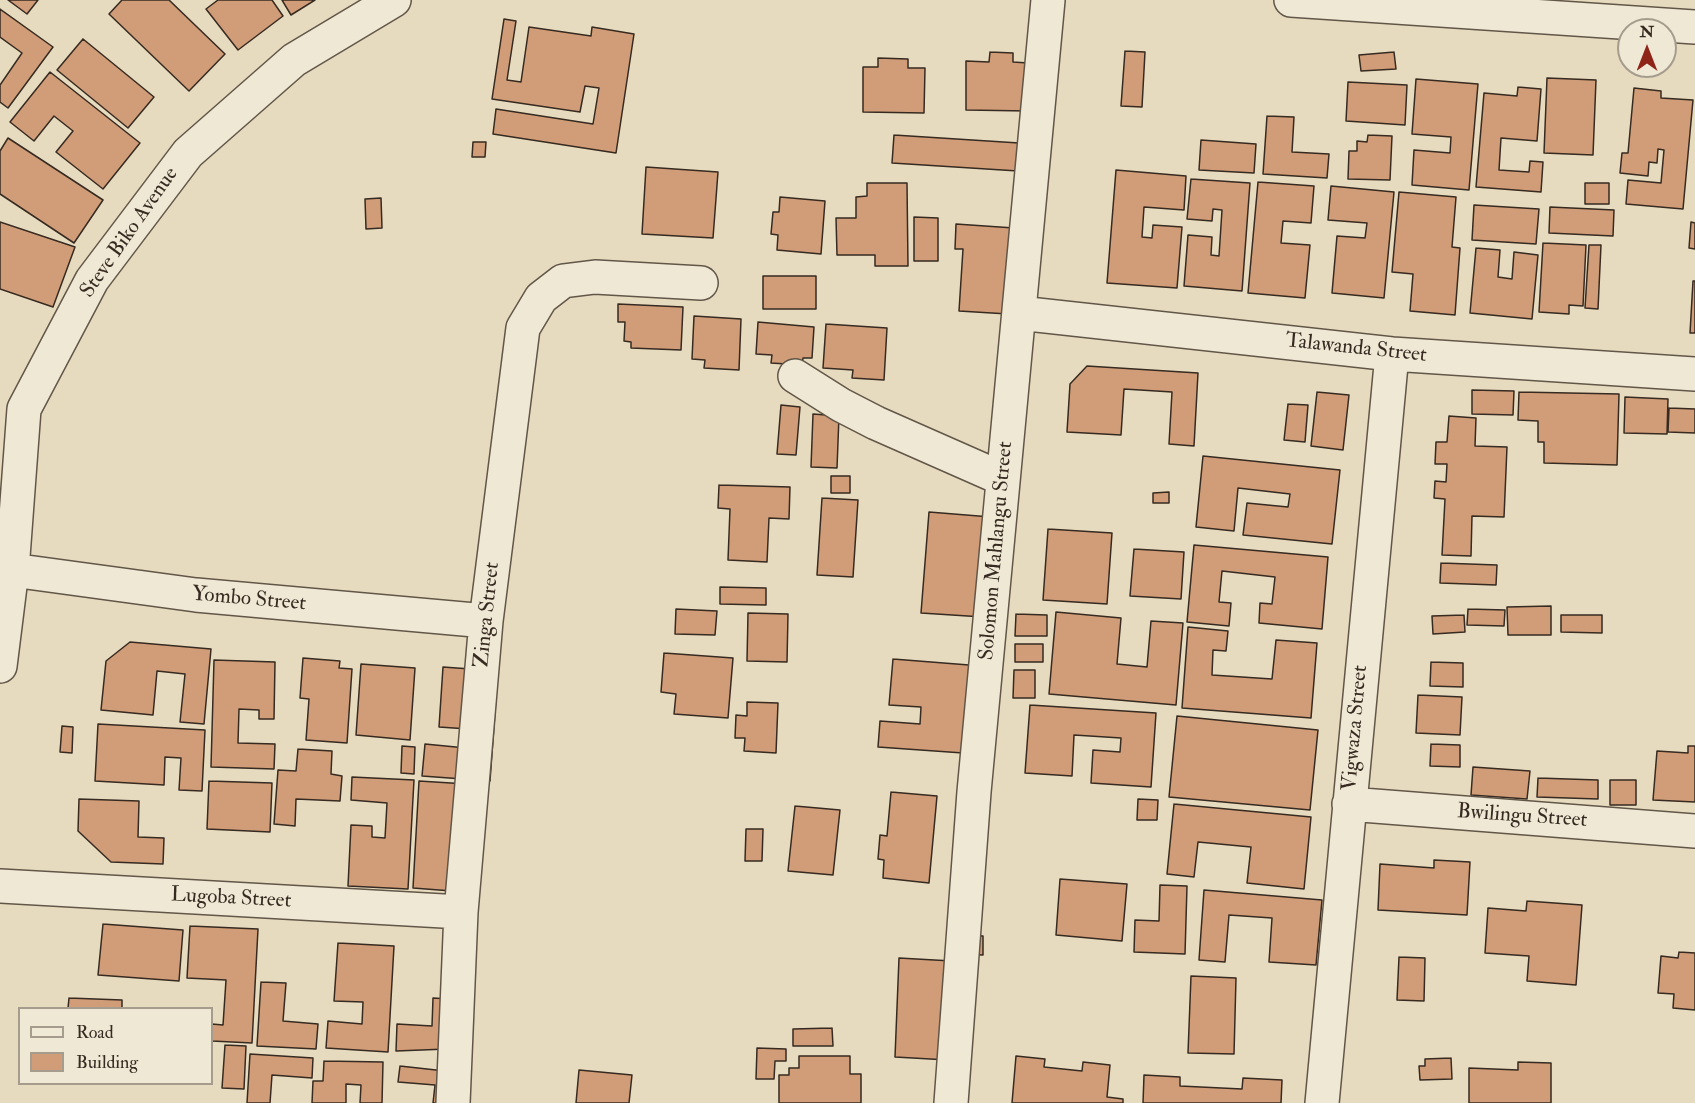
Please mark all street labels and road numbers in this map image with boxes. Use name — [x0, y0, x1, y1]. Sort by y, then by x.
street label: Steve Biko Avenue — [76, 163, 184, 303]
street label: Talawanda Street — [1284, 329, 1428, 369]
street label: Solomon Mahlangu Street — [975, 440, 1019, 662]
street label: Zinga Street — [470, 561, 506, 669]
street label: Yombo Street — [191, 582, 307, 618]
street label: Vigwaza Street — [1338, 664, 1374, 792]
street label: Bwilingu Street — [1456, 800, 1588, 834]
street label: Lugoba Street — [170, 883, 292, 915]

